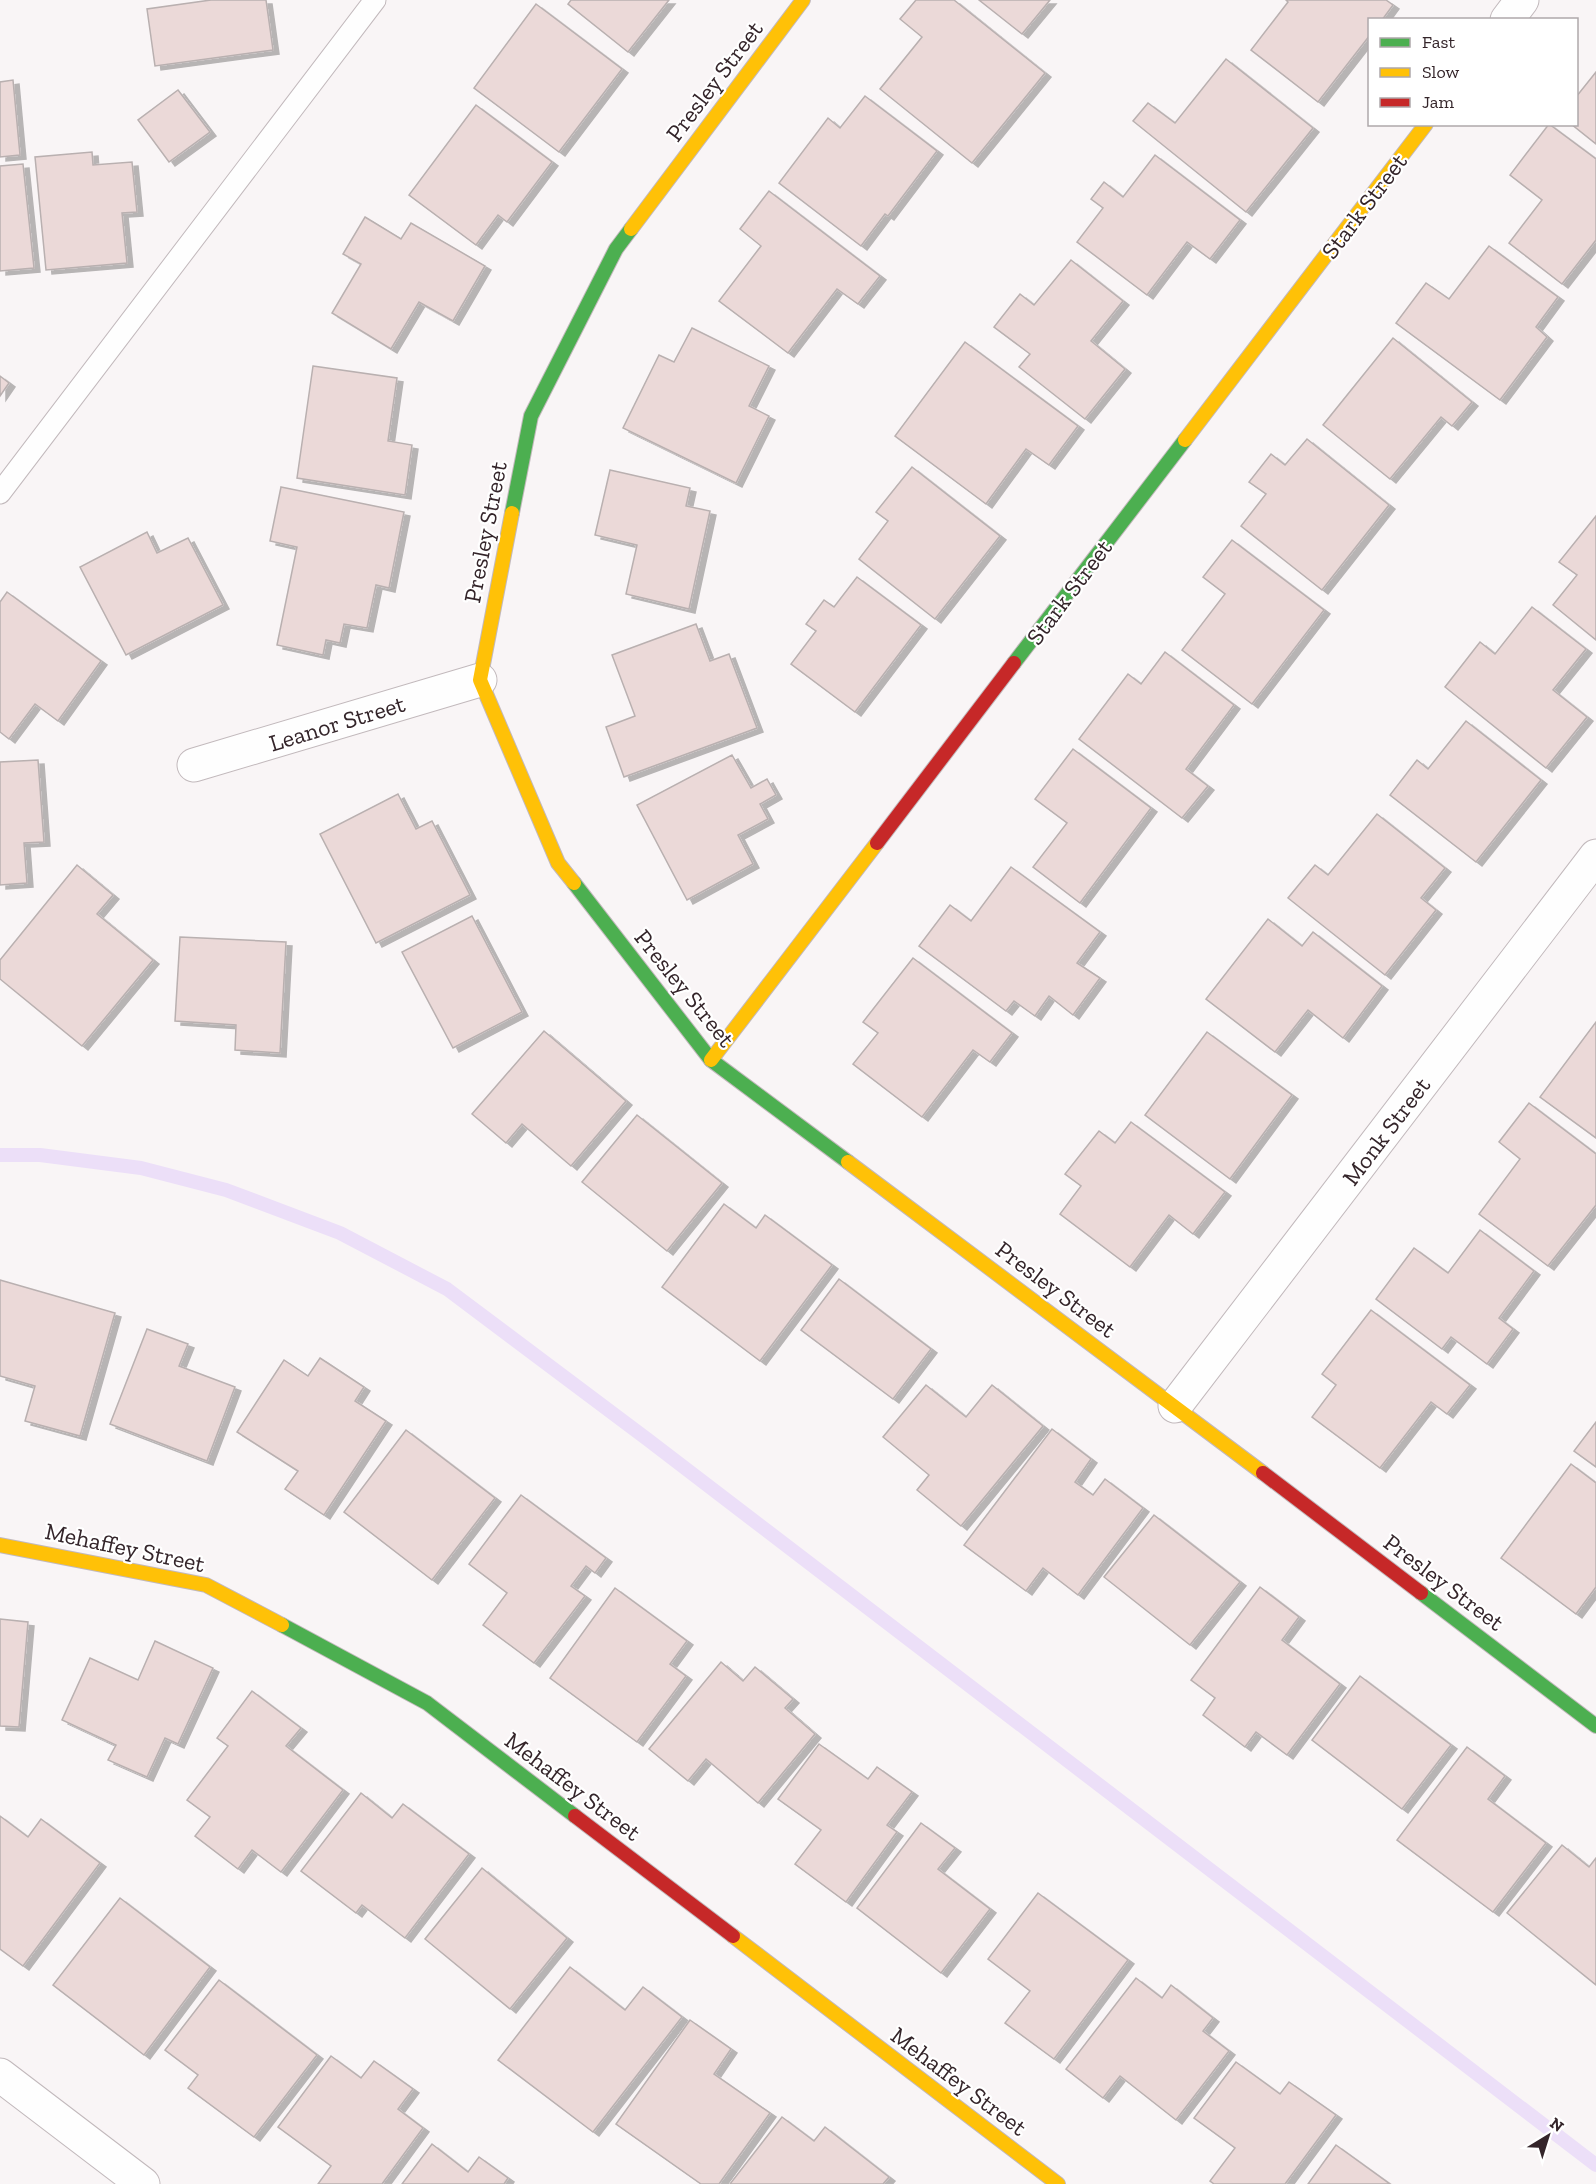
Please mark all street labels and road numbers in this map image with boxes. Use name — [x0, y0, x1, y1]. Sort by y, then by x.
street label: Presley Street — [659, 15, 769, 147]
street label: Stark Street — [1315, 148, 1413, 264]
street label: Presley Street — [457, 459, 513, 605]
street label: Stark Street — [1020, 534, 1118, 650]
street label: Leanor Street — [266, 689, 408, 757]
street label: Presley Street — [629, 923, 741, 1053]
street label: Monk Street — [1336, 1071, 1436, 1191]
street label: Presley Street — [990, 1234, 1122, 1344]
street label: Mehaffey Street — [42, 1516, 208, 1578]
street label: Presley Street — [1378, 1527, 1510, 1637]
street label: Mehaffey Street — [499, 1725, 647, 1847]
street label: Mehaffey Street — [885, 2020, 1033, 2142]

